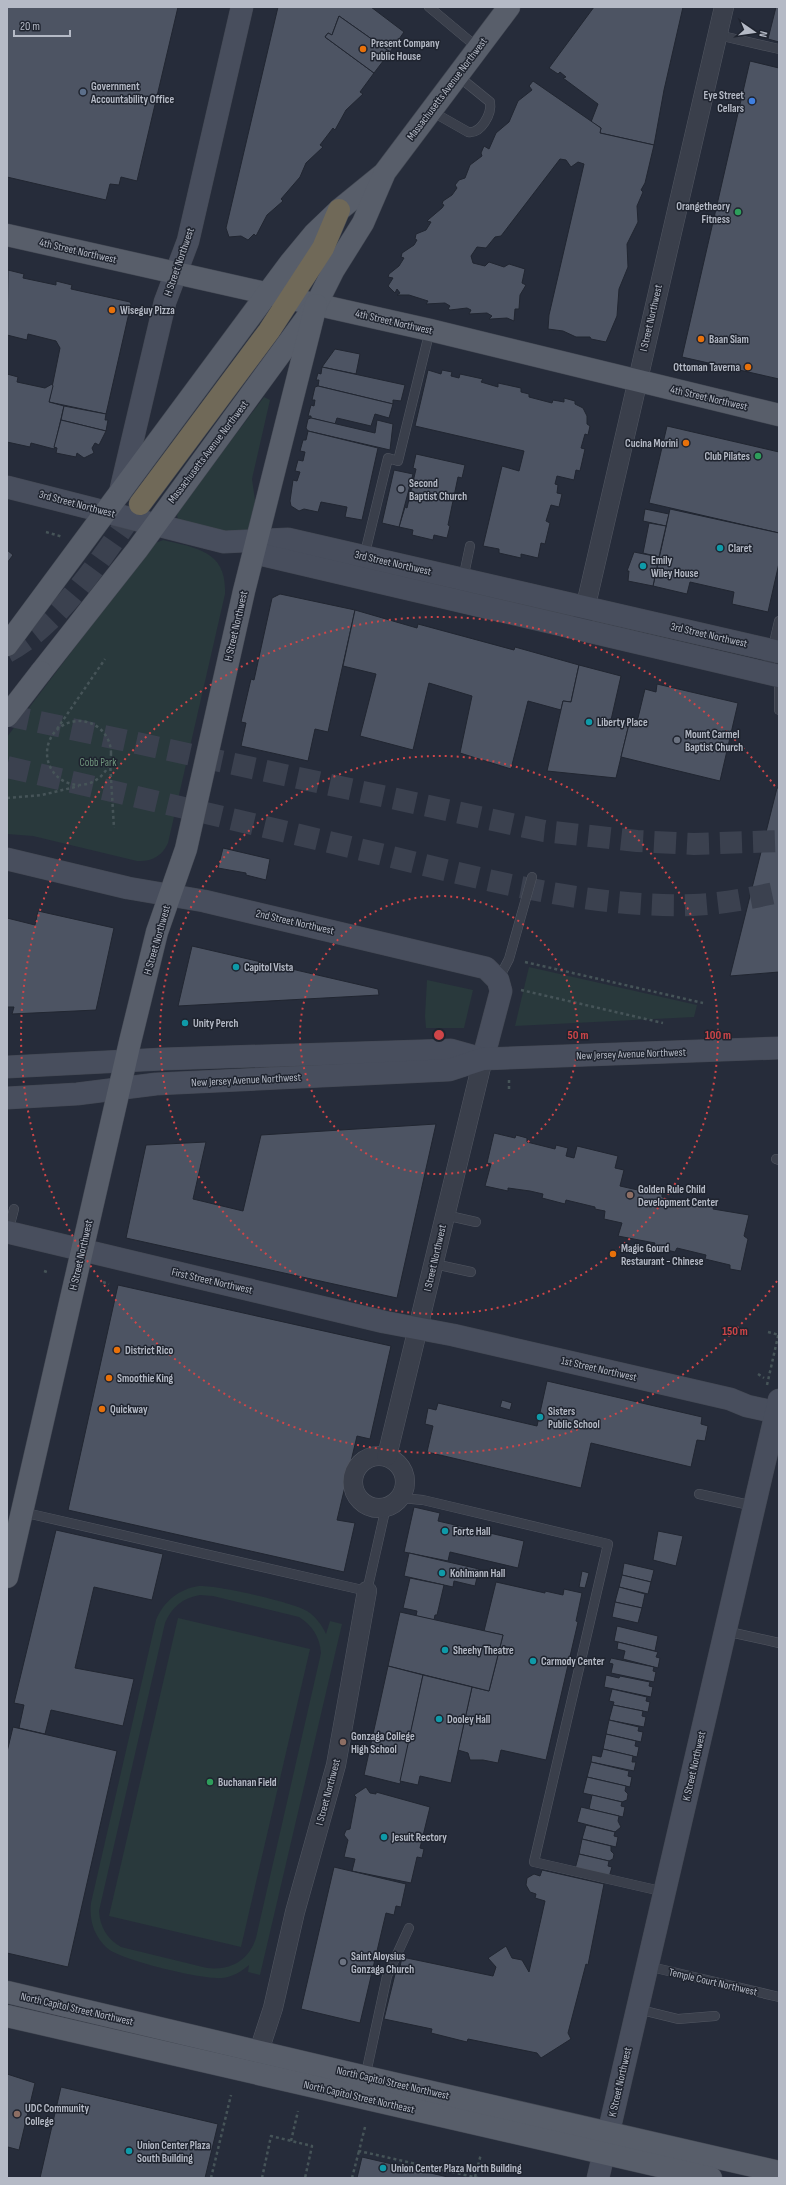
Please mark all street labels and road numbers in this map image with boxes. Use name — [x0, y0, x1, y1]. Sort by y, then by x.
street label: Massachusetts Avenue Northwest — [404, 35, 490, 143]
street label: H Street Northwest — [161, 225, 197, 298]
street label: 4th Street Northwest — [38, 236, 118, 266]
street label: I Street Northwest — [637, 283, 665, 353]
street label: 4th Street Northwest — [354, 307, 434, 337]
street label: 4th Street Northwest — [669, 383, 749, 413]
street label: Massachusetts Avenue Northwest — [165, 398, 251, 506]
street label: 3rd Street Northwest — [38, 488, 117, 521]
street label: 3rd Street Northwest — [353, 548, 433, 578]
street label: H Street Northwest — [222, 589, 251, 662]
street label: 3rd Street Northwest — [669, 620, 749, 650]
street label: H Street Northwest — [141, 903, 173, 976]
street label: 2nd Street Northwest — [255, 907, 336, 937]
street label: New Jersey Avenue Northwest — [576, 1046, 687, 1062]
street label: New Jersey Avenue Northwest — [191, 1071, 302, 1089]
street label: H Street Northwest — [67, 1218, 96, 1291]
street label: I Street Northwest — [421, 1223, 449, 1293]
street label: First Street Northwest — [170, 1265, 254, 1297]
street label: 1st Street Northwest — [560, 1354, 639, 1384]
street label: K Street Northwest — [680, 1729, 708, 1802]
street label: I Street Northwest — [313, 1757, 343, 1827]
street label: Temple Court Northwest — [668, 1966, 759, 1999]
street label: North Capitol Street Northwest — [19, 1990, 135, 2028]
street label: K Street Northwest — [606, 2045, 634, 2118]
street label: North Capitol Street Northwest — [335, 2064, 451, 2102]
street label: North Capitol Street Northeast — [302, 2078, 416, 2116]

